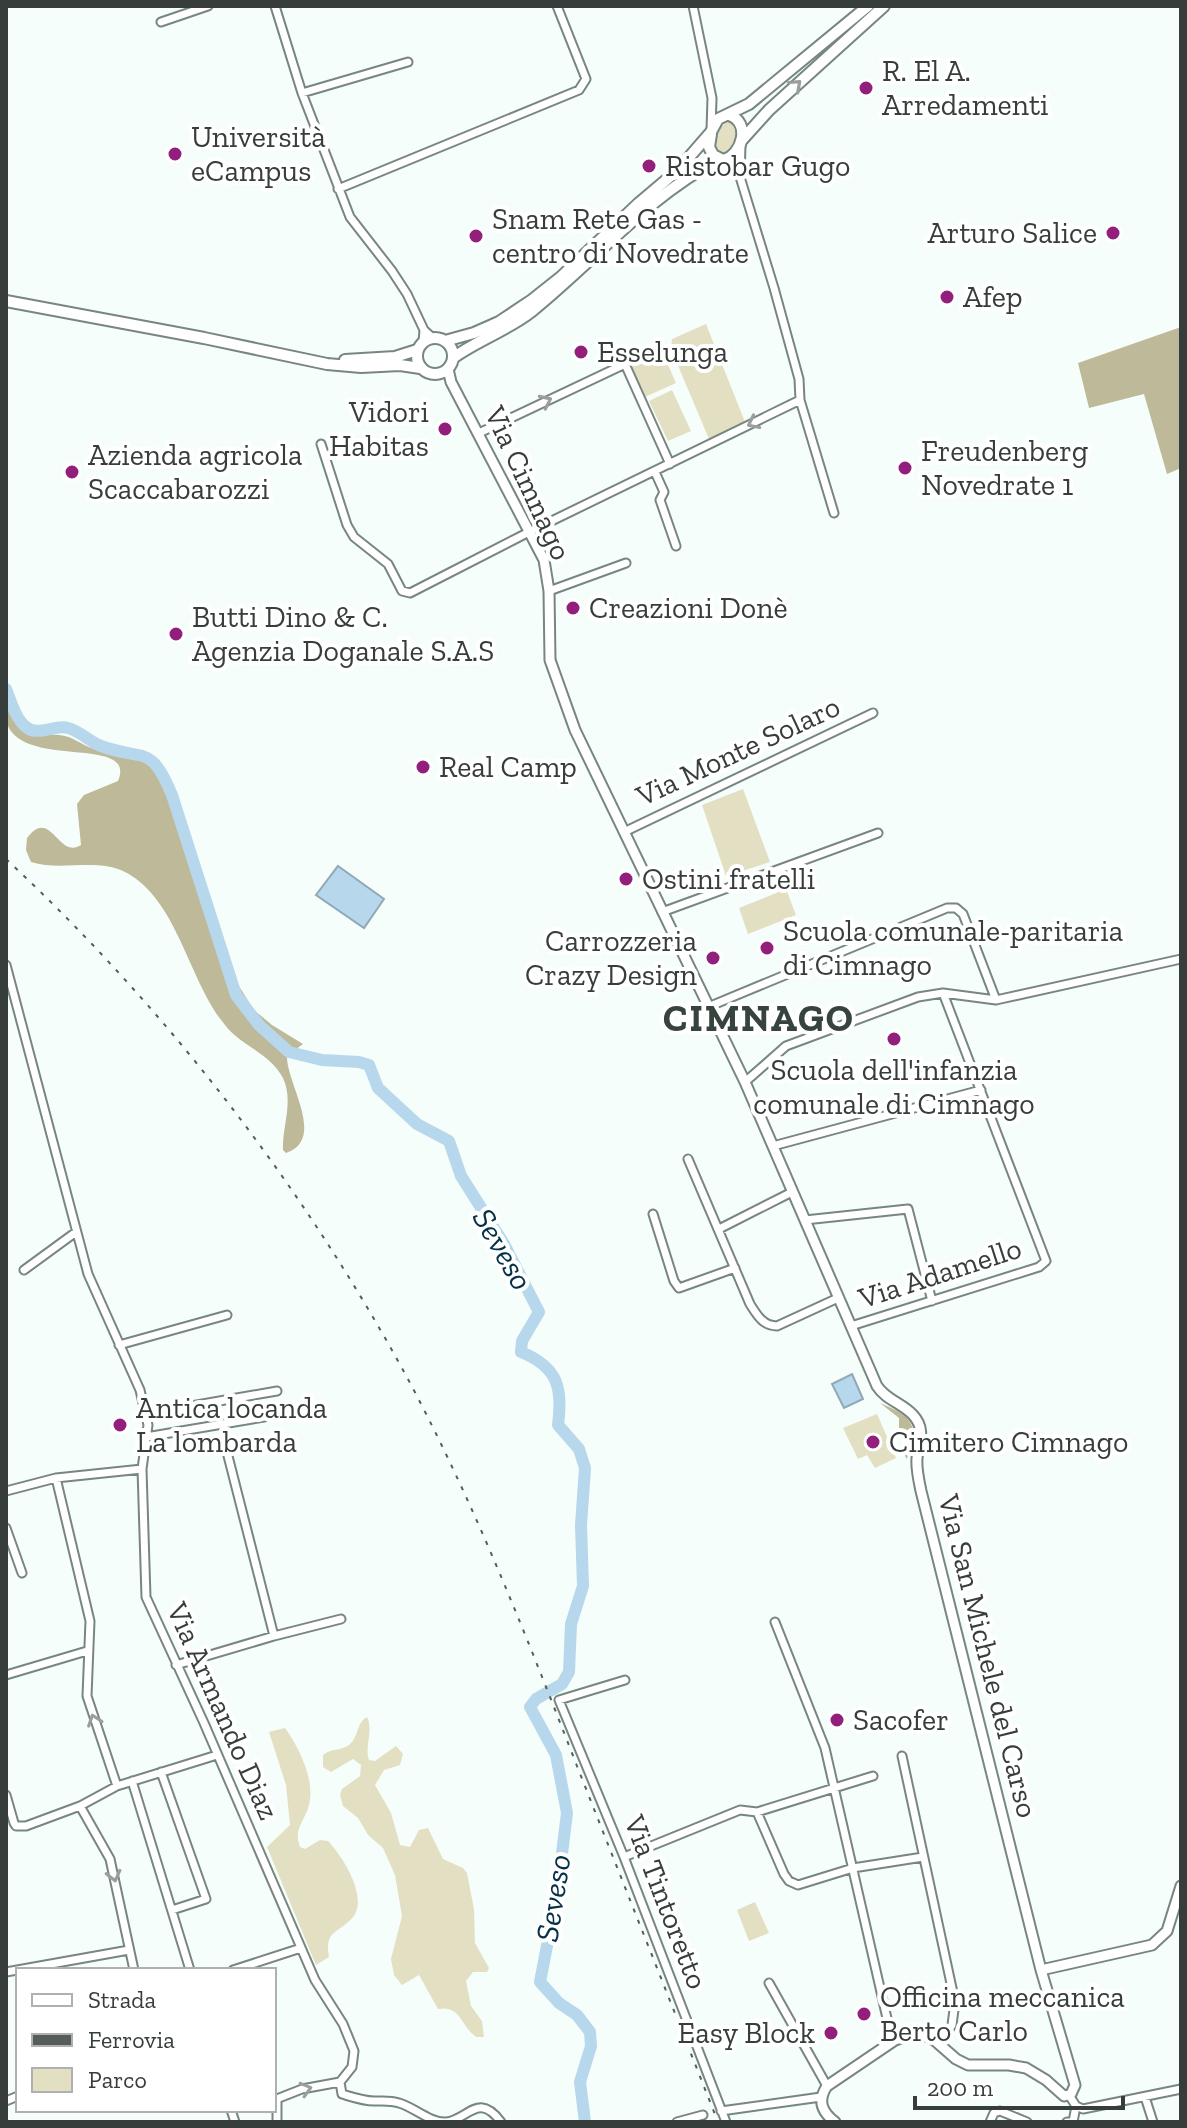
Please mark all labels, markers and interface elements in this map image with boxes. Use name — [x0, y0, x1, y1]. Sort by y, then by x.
place label: R. El A. Arredamenti — [882, 53, 1048, 123]
marker: R. El A. Arredamenti — [857, 79, 875, 97]
one-way arrow — [787, 80, 801, 95]
place label: Università eCampus — [191, 119, 326, 189]
marker: Università eCampus — [166, 145, 184, 163]
place label: Ristobar Gugo — [665, 148, 850, 184]
marker: Ristobar Gugo — [640, 157, 658, 175]
place label: Snam Rete Gas - centro di Novedrate — [492, 201, 749, 271]
place label: Arturo Salice — [927, 215, 1097, 251]
marker: Arturo Salice — [1104, 224, 1122, 242]
marker: Snam Rete Gas - centro di Novedrate — [467, 227, 485, 245]
place label: Afep — [963, 279, 1022, 315]
marker: Afep — [938, 288, 956, 306]
place label: Esselunga — [597, 334, 728, 370]
marker: Esselunga — [572, 343, 590, 361]
place label: Vidori Habitas — [329, 394, 429, 464]
one-way arrow — [538, 395, 552, 411]
street label: Via Cimnago — [476, 399, 579, 566]
one-way arrow — [747, 413, 762, 429]
marker: Vidori Habitas — [436, 420, 454, 438]
place label: Freudenberg Novedrate 1 — [921, 433, 1088, 503]
place label: Azienda agricola Scaccabarozzi — [88, 437, 302, 507]
marker: Freudenberg Novedrate 1 — [896, 459, 914, 477]
marker: Azienda agricola Scaccabarozzi — [63, 463, 81, 481]
place label: Creazioni Donè — [589, 590, 788, 626]
place label: Butti Dino & C. Agenzia Doganale S.A.S — [192, 599, 494, 669]
marker: Creazioni Donè — [564, 599, 582, 617]
marker: Butti Dino & C. Agenzia Doganale S.A.S — [167, 625, 185, 643]
street label: Via Monte Solaro — [629, 688, 846, 814]
place label: Real Camp — [439, 749, 577, 785]
marker: Real Camp — [414, 758, 432, 776]
place label: Ostini fratelli — [642, 861, 815, 897]
marker: Ostini fratelli — [617, 870, 635, 888]
place label: Scuola comunale-paritaria di Cimnago — [783, 913, 1123, 983]
place label: Carrozzeria Crazy Design — [525, 923, 697, 993]
marker: Scuola comunale-paritaria di Cimnago — [758, 939, 776, 957]
marker: Carrozzeria Crazy Design — [704, 949, 722, 967]
district label: CIMNAGO — [663, 995, 855, 1041]
marker: Scuola dell'infanzia comunale di Cimnago — [885, 1030, 903, 1048]
place label: Scuola dell'infanzia comunale di Cimnago — [753, 1052, 1035, 1122]
water label: Seveso — [465, 1201, 541, 1297]
street label: Via Adamello — [853, 1230, 1026, 1317]
place label: Antica locanda La lombarda — [136, 1390, 327, 1460]
marker: Antica locanda La lombarda — [111, 1416, 129, 1434]
place label: Cimitero Cimnago — [889, 1424, 1128, 1460]
marker: Cimitero Cimnago — [864, 1433, 882, 1451]
street label: Via San Michele del Carso — [930, 1490, 1046, 1821]
street label: Via Armando Diaz — [159, 1596, 287, 1825]
place label: Sacofer — [853, 1702, 949, 1738]
marker: Sacofer — [828, 1711, 846, 1729]
one-way arrow — [87, 1713, 103, 1727]
street label: Via Tintoretto — [616, 1809, 716, 1994]
water label: Seveso — [527, 1852, 579, 1944]
one-way arrow — [105, 1868, 122, 1882]
legend — [16, 1968, 276, 2112]
place label: Officina meccanica Berto Carlo — [880, 1979, 1125, 2049]
text: Strada — [88, 1985, 157, 2014]
marker: Officina meccanica Berto Carlo — [855, 2005, 873, 2023]
place label: Easy Block — [678, 2015, 815, 2051]
marker: Easy Block — [822, 2024, 840, 2042]
text: Ferrovia — [88, 2025, 175, 2054]
scale bar — [915, 2060, 1123, 2110]
text: Parco — [88, 2065, 147, 2094]
text: 200 m — [927, 2073, 993, 2102]
one-way arrow — [299, 2082, 313, 2098]

